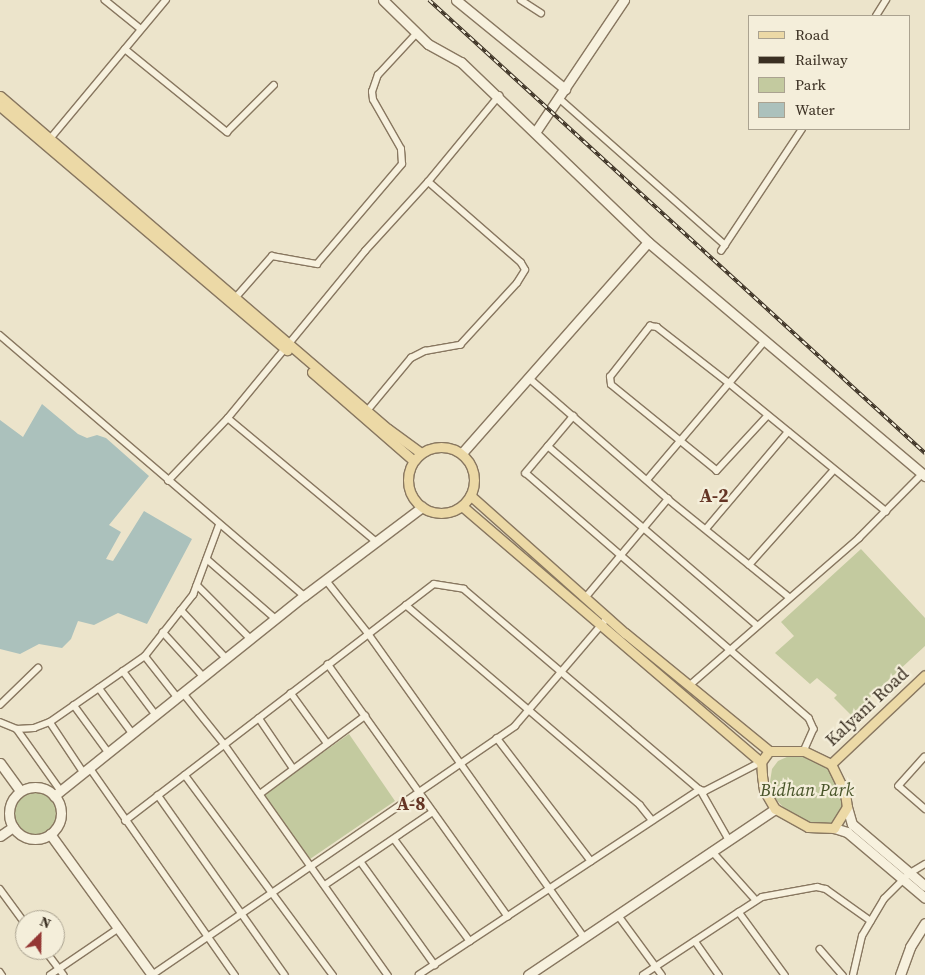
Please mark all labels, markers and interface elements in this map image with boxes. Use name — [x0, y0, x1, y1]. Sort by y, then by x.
legend — [748, 15, 910, 130]
text: Road — [795, 24, 829, 45]
text: Railway — [795, 49, 848, 70]
text: Park — [795, 74, 826, 95]
text: Water — [795, 99, 835, 120]
district label: A-2 — [699, 485, 729, 507]
street label: Kalyani Road — [821, 663, 913, 751]
park label: Bidhan Park — [760, 779, 854, 801]
district label: A-8 — [396, 793, 426, 815]
north arrow — [15, 910, 65, 960]
text: N — [37, 911, 54, 933]

